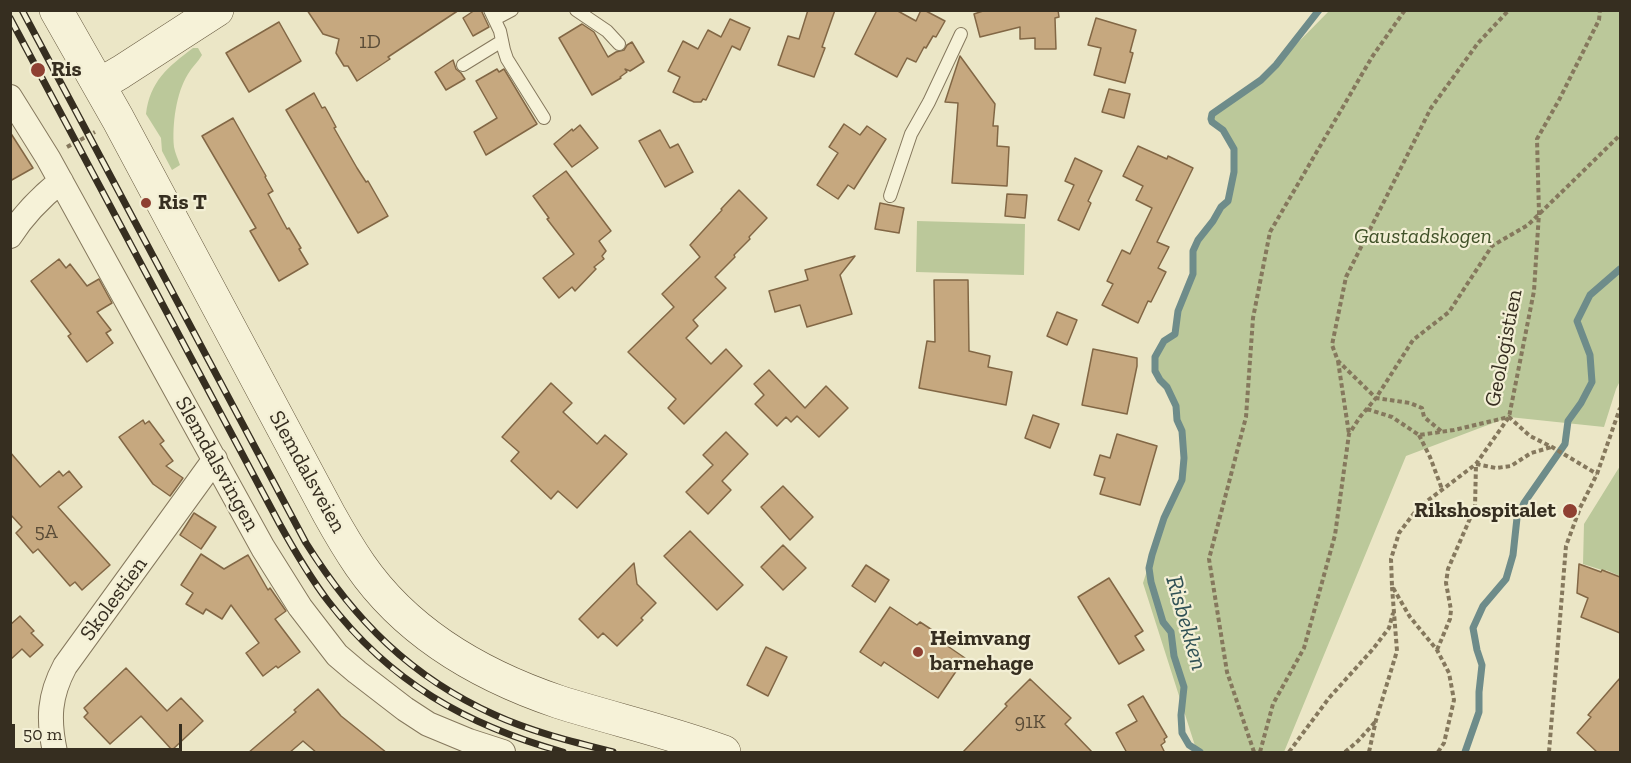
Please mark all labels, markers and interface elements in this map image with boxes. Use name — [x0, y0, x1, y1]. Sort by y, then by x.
house number: 1D — [359, 30, 381, 54]
place label: Ris — [51, 57, 82, 83]
marker: Ris — [29, 61, 47, 79]
place label: Ris T — [158, 190, 207, 216]
marker: Ris T — [139, 196, 153, 210]
park label: Gaustadskogen — [1354, 224, 1492, 250]
street label: Geologistien — [1480, 287, 1528, 409]
street label: Slemdalsvingen — [169, 392, 265, 536]
street label: Slemdalsveien — [263, 406, 351, 538]
place label: Rikshospitalet — [1414, 498, 1556, 524]
marker: Rikshospitalet — [1561, 502, 1579, 520]
house number: 5A — [34, 520, 58, 544]
street label: Skolestien — [75, 552, 153, 646]
water label: Risbekken — [1159, 572, 1213, 674]
place label: Heimvang barnehage — [930, 626, 1034, 678]
marker: Heimvang barnehage — [911, 645, 925, 659]
house number: 91K — [1014, 710, 1046, 734]
scale bar — [15, 712, 184, 750]
text: 50 m — [23, 723, 62, 745]

